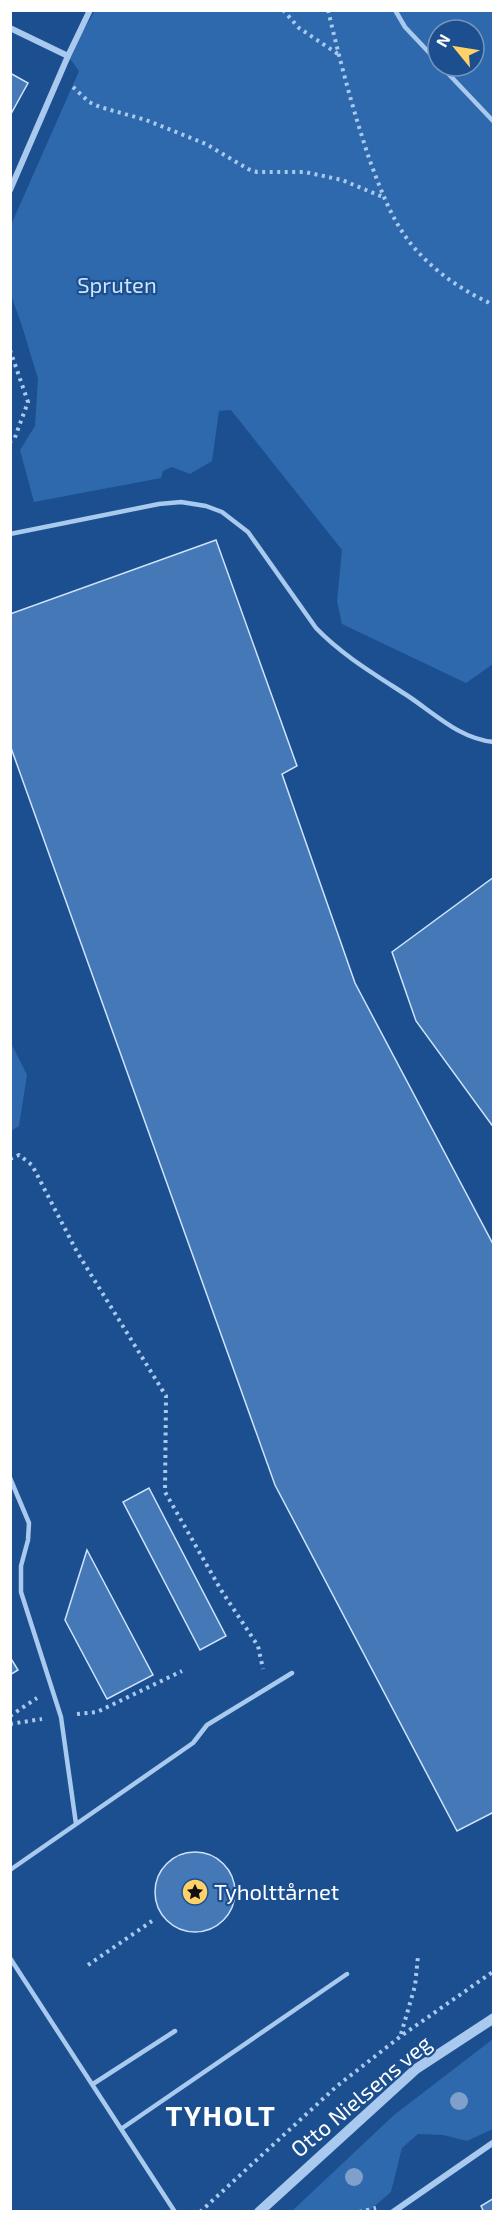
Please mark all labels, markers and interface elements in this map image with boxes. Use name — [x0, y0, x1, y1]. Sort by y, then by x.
north arrow — [426, 18, 486, 78]
text: N — [431, 30, 454, 50]
park label: Spruten — [77, 271, 157, 297]
place icon: Tyholttårnet — [180, 1877, 210, 1907]
place label: Tyholttårnet — [214, 1878, 339, 1904]
street label: Otto Nielsens veg — [285, 2029, 436, 2161]
district label: TYHOLT — [166, 2098, 276, 2132]

